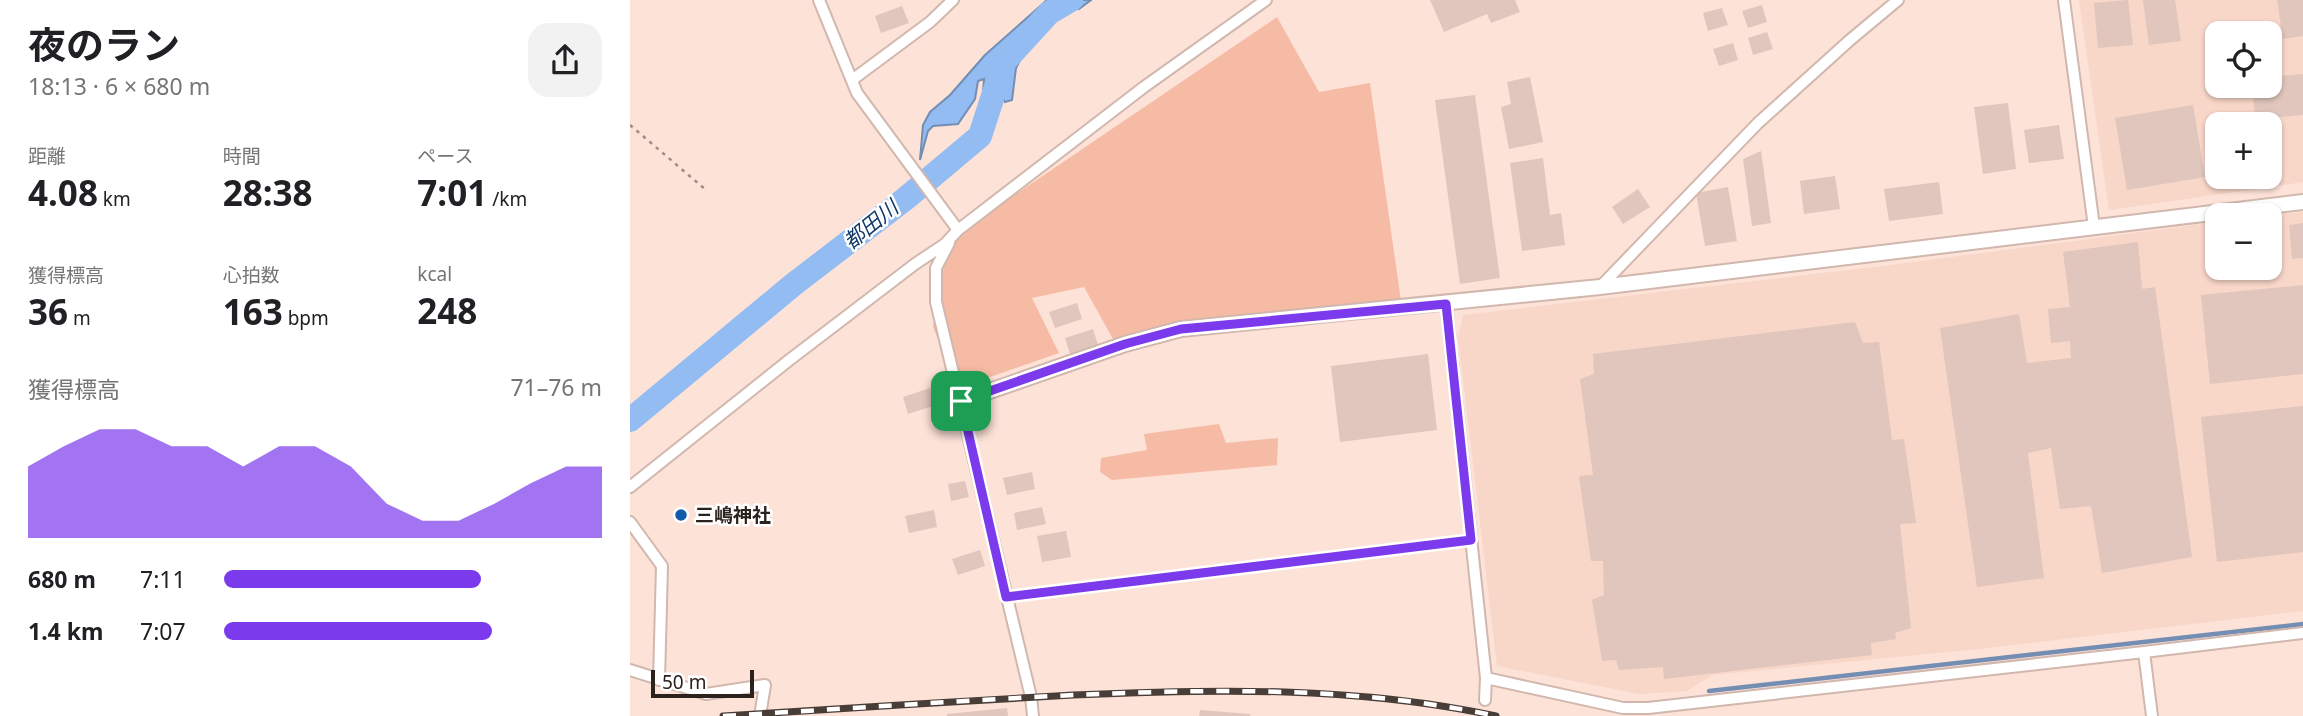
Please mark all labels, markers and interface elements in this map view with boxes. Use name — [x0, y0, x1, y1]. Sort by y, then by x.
text: 夜のラン — [28, 18, 180, 70]
map controls — [2205, 21, 2282, 280]
button: locate — [2205, 21, 2282, 98]
button: share — [528, 23, 602, 97]
text: 18:13 · 6 × 680 m — [28, 70, 210, 102]
button: + — [2205, 112, 2282, 189]
text: 距離 — [28, 143, 66, 169]
text: 時間 — [223, 143, 261, 169]
text: ペース — [417, 143, 473, 169]
text: 4.08 — [28, 169, 98, 216]
text: 28:38 — [223, 169, 313, 216]
text: 7:01 — [417, 169, 487, 216]
text: km — [98, 186, 131, 212]
text: /km — [487, 186, 527, 212]
water label: 都田川 — [837, 192, 905, 255]
button: − — [2205, 203, 2282, 280]
text: kcal — [417, 261, 452, 287]
text: 獲得標高 — [28, 262, 104, 288]
text: 心拍数 — [223, 262, 280, 288]
text: 248 — [417, 287, 477, 334]
text: 36 — [28, 288, 68, 335]
text: 163 — [223, 288, 283, 335]
text: m — [68, 305, 91, 331]
text: bpm — [283, 305, 329, 331]
text: 71–76 m — [510, 371, 602, 403]
pin — [931, 371, 991, 431]
text: 獲得標高 — [28, 373, 120, 405]
icon: arrive — [942, 382, 980, 420]
place label: 三嶋神社 — [695, 502, 771, 528]
marker: 三嶋神社 — [673, 507, 689, 523]
text: 680 m — [28, 563, 96, 595]
text: 7:11 — [140, 563, 186, 595]
text: 1.4 km — [28, 615, 103, 647]
text: 7:07 — [140, 615, 186, 647]
scale bar — [651, 667, 754, 699]
text: 50 m — [662, 669, 706, 695]

